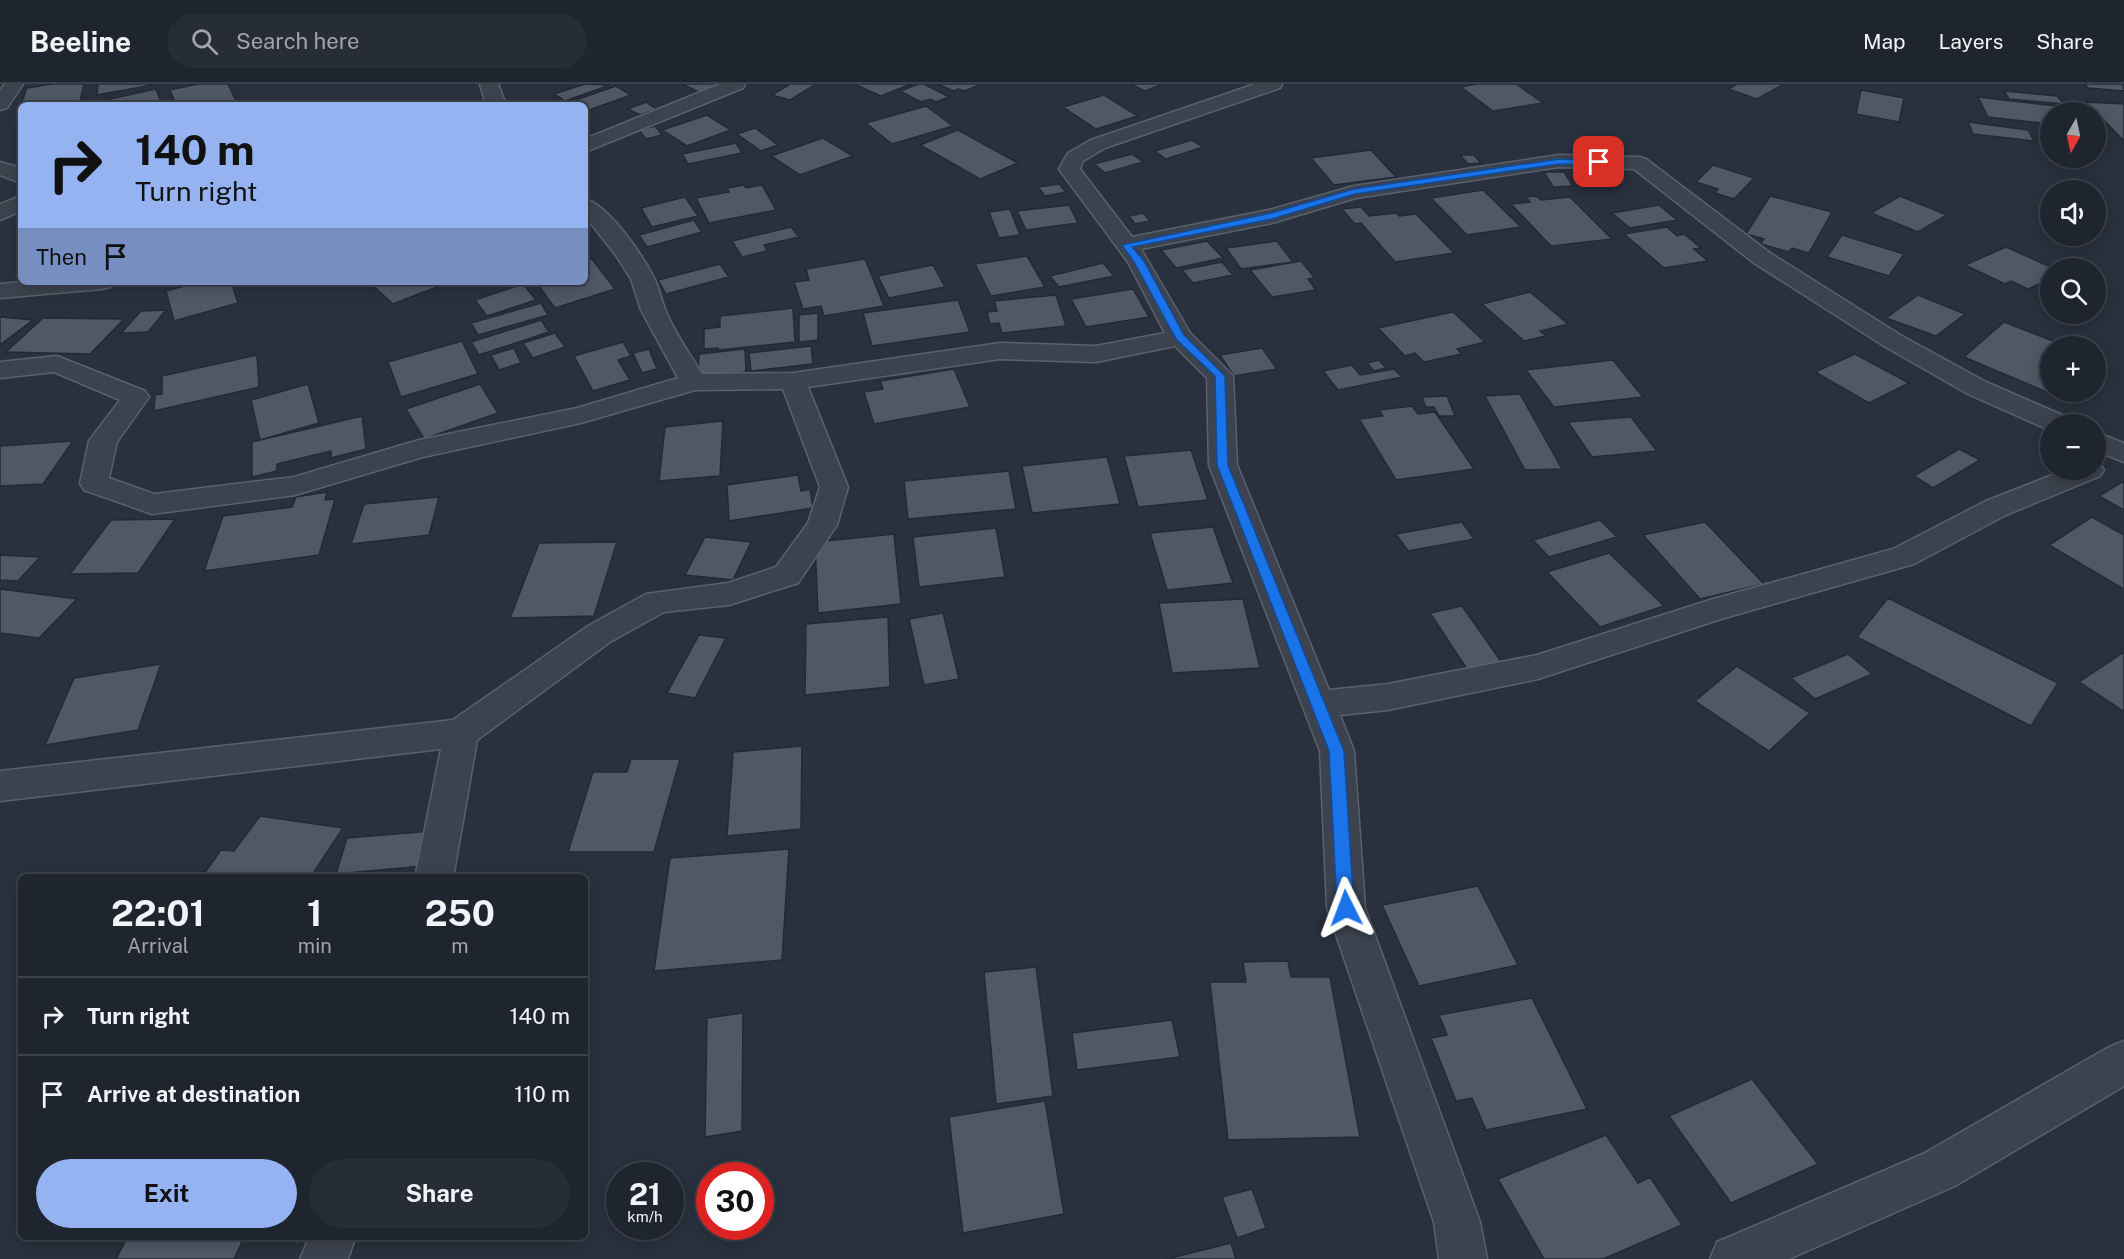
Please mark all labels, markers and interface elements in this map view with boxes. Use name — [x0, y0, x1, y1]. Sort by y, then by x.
search box — [167, 14, 587, 68]
text: Beeline — [30, 25, 131, 58]
icon: search — [188, 25, 221, 58]
text: Search here — [236, 28, 360, 54]
text: Map — [1863, 29, 1906, 54]
text: Layers — [1939, 29, 2003, 54]
text: Share — [2036, 29, 2094, 54]
north arrow — [2040, 102, 2106, 168]
map controls — [2040, 102, 2106, 480]
text: 140 m — [135, 125, 255, 174]
icon: right — [36, 126, 114, 204]
pin — [1573, 136, 1624, 187]
icon: arrive — [1582, 145, 1615, 178]
text: Turn right — [135, 175, 258, 207]
button: sound — [2040, 180, 2106, 246]
icon: arrive — [99, 240, 132, 273]
text: Then — [36, 244, 87, 270]
button: search — [2040, 258, 2106, 324]
button: + — [2040, 336, 2106, 402]
button: − — [2040, 414, 2106, 480]
position arrow — [1314, 876, 1378, 940]
text: 22:01 — [111, 892, 205, 934]
text: 1 — [307, 892, 323, 934]
text: 250 — [425, 892, 495, 934]
text: Arrival — [127, 934, 189, 958]
text: min — [298, 934, 332, 958]
text: m — [451, 934, 469, 958]
icon: right — [36, 1000, 69, 1033]
text: Turn right — [87, 1003, 190, 1029]
text: 140 m — [509, 1003, 570, 1029]
icon: arrive — [36, 1078, 69, 1111]
text: Arrive at destination — [87, 1081, 300, 1107]
text: 110 m — [514, 1081, 570, 1107]
button: Exit — [36, 1159, 297, 1228]
button: Share — [309, 1159, 570, 1228]
speed limit sign: 30 — [696, 1162, 774, 1240]
text: 21 — [629, 1176, 661, 1212]
text: km/h — [627, 1208, 663, 1225]

